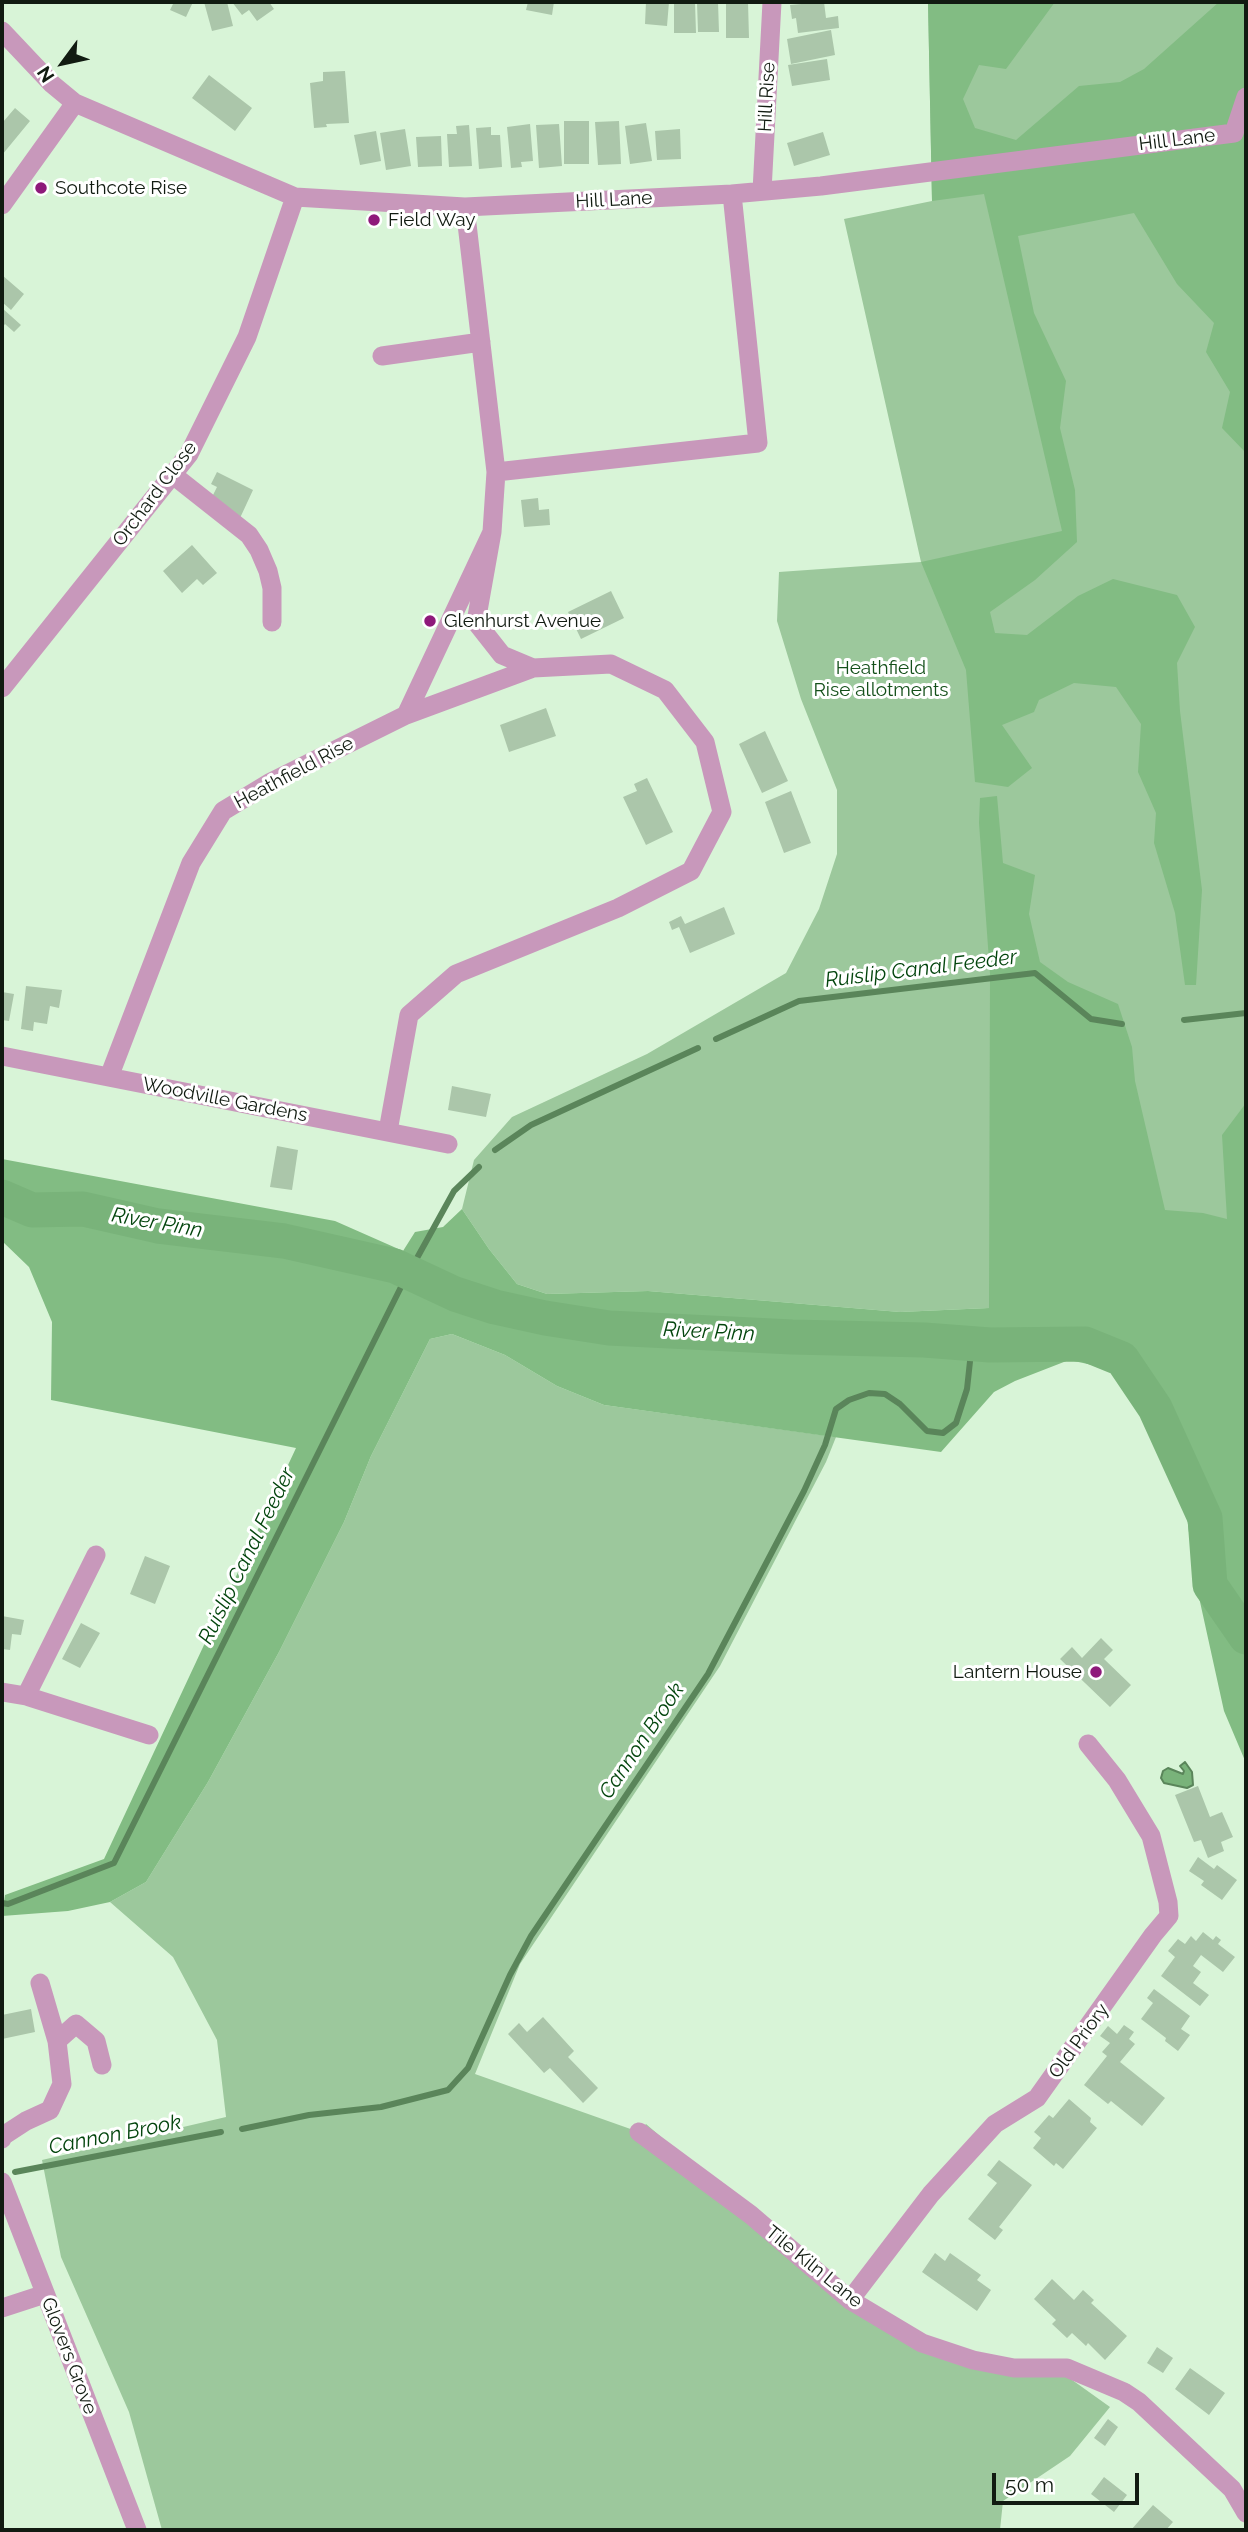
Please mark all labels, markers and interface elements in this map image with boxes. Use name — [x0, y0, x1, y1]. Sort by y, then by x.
north arrow — [28, 28, 98, 98]
street label: Hill Rise — [754, 61, 780, 133]
text: N — [32, 62, 59, 87]
street label: Hill Lane — [1137, 124, 1217, 156]
place label: Southcote Rise — [55, 177, 187, 199]
marker: Southcote Rise — [33, 180, 49, 196]
street label: Hill Lane — [575, 187, 653, 213]
place label: Field Way — [388, 209, 476, 231]
marker: Field Way — [366, 212, 382, 228]
street label: Orchard Close — [108, 437, 202, 551]
place label: Glenhurst Avenue — [444, 610, 601, 632]
marker: Glenhurst Avenue — [422, 613, 438, 629]
park label: Heathfield Rise allotments — [814, 657, 948, 701]
street label: Heathfield Rise — [230, 732, 358, 814]
water label: Ruislip Canal Feeder — [824, 945, 1018, 993]
street label: Woodville Gardens — [141, 1073, 309, 1127]
water label: River Pinn — [110, 1203, 204, 1243]
water label: River Pinn — [662, 1317, 756, 1347]
water label: Ruislip Canal Feeder — [193, 1464, 301, 1648]
place label: Lantern House — [953, 1661, 1082, 1683]
marker: Lantern House — [1088, 1664, 1104, 1680]
water label: Cannon Brook — [594, 1678, 690, 1804]
street label: Old Priory — [1044, 1999, 1114, 2083]
water label: Cannon Brook — [47, 2110, 183, 2160]
street label: Tile Kiln Lane — [761, 2221, 867, 2313]
street label: Glovers Grove — [36, 2294, 102, 2418]
scale bar — [996, 2458, 1143, 2502]
text: 50 m — [1005, 2472, 1054, 2497]

